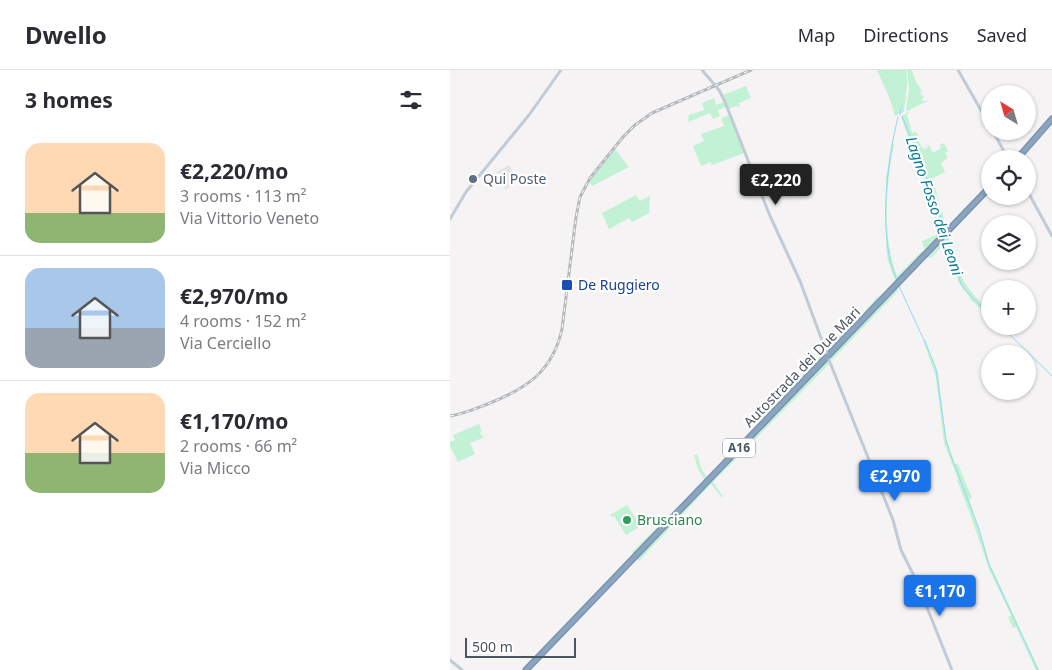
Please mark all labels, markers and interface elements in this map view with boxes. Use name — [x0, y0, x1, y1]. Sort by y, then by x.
text: Dwello — [25, 18, 107, 51]
text: Map — [798, 23, 835, 47]
text: Directions — [863, 23, 949, 47]
text: Saved — [977, 23, 1027, 47]
north arrow — [981, 85, 1036, 140]
map controls — [981, 85, 1036, 400]
text: 3 homes — [25, 86, 113, 114]
icon: filters — [397, 86, 425, 114]
water label: Lagno Fosso dei Leoni — [902, 133, 969, 279]
button: locate — [981, 150, 1036, 205]
text: €2,220/mo — [180, 157, 288, 185]
icon: home — [65, 163, 125, 223]
pin: €2,220 — [735, 164, 817, 206]
place label: Qui Poste — [483, 169, 547, 188]
text: €2,220 — [751, 169, 801, 191]
marker: Qui Poste — [467, 173, 479, 185]
text: 3 rooms · 113 m² — [180, 185, 306, 207]
text: Via Vittorio Veneto — [180, 207, 319, 229]
button: layers — [981, 215, 1036, 270]
place label: De Ruggiero — [578, 275, 660, 294]
marker: De Ruggiero — [560, 278, 574, 292]
button: + — [981, 280, 1036, 335]
text: €2,970/mo — [180, 282, 288, 310]
icon: home — [65, 288, 125, 348]
street label: Autostrada dei Due Mari — [739, 302, 864, 431]
text: 4 rooms · 152 m² — [180, 310, 306, 332]
text: Via Cerciello — [180, 332, 271, 354]
button: − — [981, 345, 1036, 400]
text: €1,170/mo — [180, 407, 288, 435]
icon: home — [65, 413, 125, 473]
text: 2 rooms · 66 m² — [180, 435, 297, 457]
road number: A16 — [723, 438, 755, 458]
text: Via Micco — [180, 457, 251, 479]
pin: €2,970 — [854, 460, 936, 502]
text: €2,970 — [870, 465, 920, 487]
place label: Brusciano — [637, 510, 703, 529]
marker: Brusciano — [621, 514, 633, 526]
pin: €1,170 — [899, 574, 981, 617]
text: €1,170 — [915, 580, 965, 602]
scale bar — [465, 635, 576, 658]
text: 500 m — [472, 637, 513, 656]

